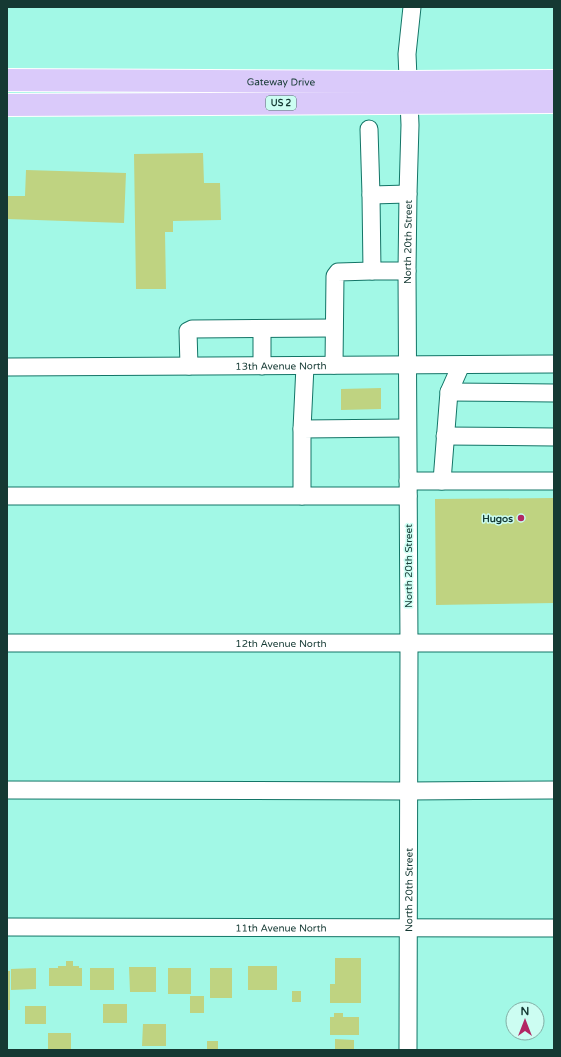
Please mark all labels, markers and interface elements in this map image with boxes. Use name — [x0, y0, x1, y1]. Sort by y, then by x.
street label: Gateway Drive — [247, 76, 316, 89]
road number: US 2 — [266, 96, 296, 110]
street label: North 20th Street — [402, 200, 415, 284]
street label: 13th Avenue North — [235, 360, 327, 373]
place label: Hugos — [482, 513, 513, 525]
marker: Hugos — [516, 513, 526, 523]
street label: North 20th Street — [403, 524, 415, 608]
street label: 12th Avenue North — [235, 638, 327, 650]
street label: North 20th Street — [403, 848, 415, 932]
street label: 11th Avenue North — [235, 922, 327, 935]
north arrow — [505, 1001, 545, 1041]
text: N — [521, 1005, 529, 1018]

